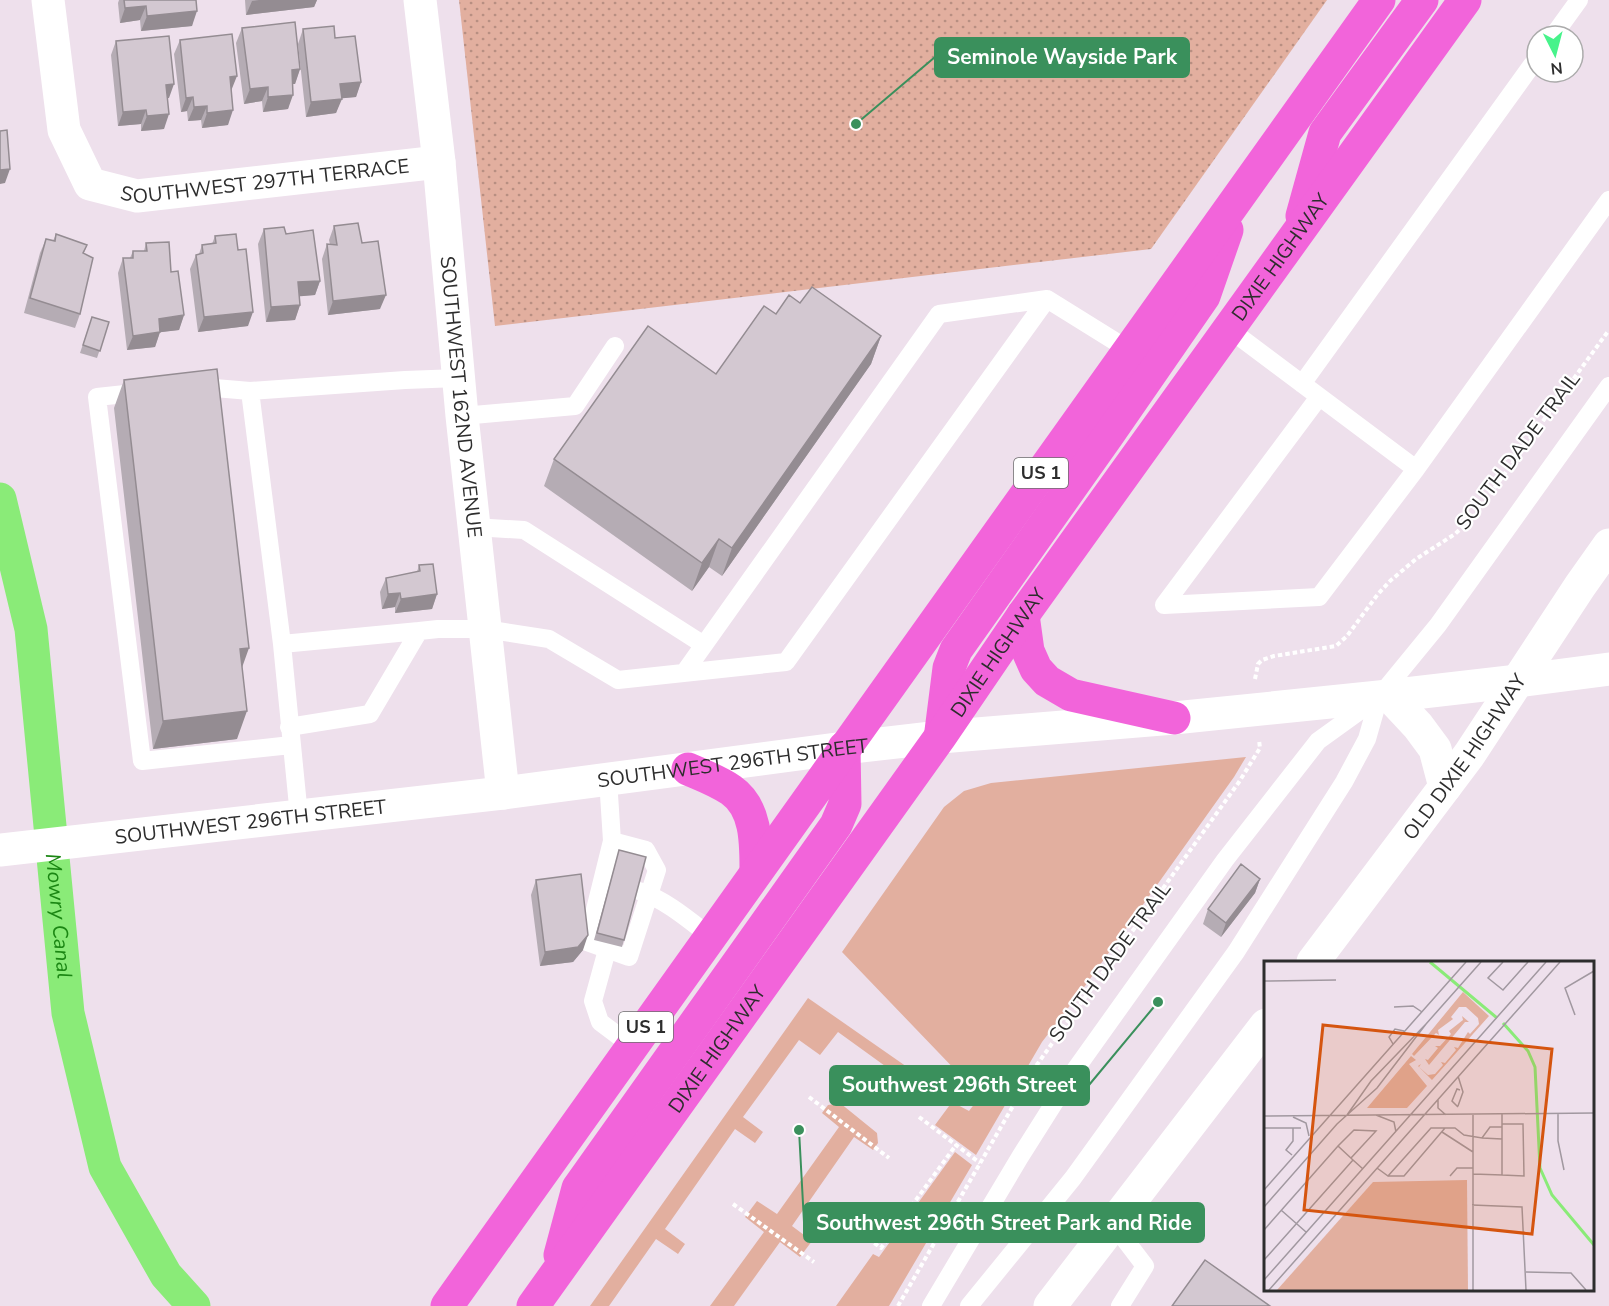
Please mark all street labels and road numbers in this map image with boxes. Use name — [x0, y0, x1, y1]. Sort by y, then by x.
street label: SOUTHWEST 297TH TERRACE — [118, 152, 411, 210]
street label: DIXIE HIGHWAY — [1225, 187, 1336, 326]
street label: SOUTHWEST 162ND AVENUE — [434, 255, 489, 539]
street label: SOUTH DADE TRAIL — [1450, 366, 1586, 535]
road number: US 1 — [1014, 458, 1068, 488]
street label: DIXIE HIGHWAY — [944, 582, 1052, 722]
street label: OLD DIXIE HIGHWAY — [1396, 668, 1533, 845]
street label: SOUTHWEST 296TH STREET — [596, 732, 870, 794]
street label: SOUTHWEST 296TH STREET — [113, 793, 388, 850]
street label: SOUTH DADE TRAIL — [1043, 877, 1177, 1047]
street label: DIXIE HIGHWAY — [662, 979, 772, 1118]
road number: US 1 — [619, 1012, 673, 1042]

